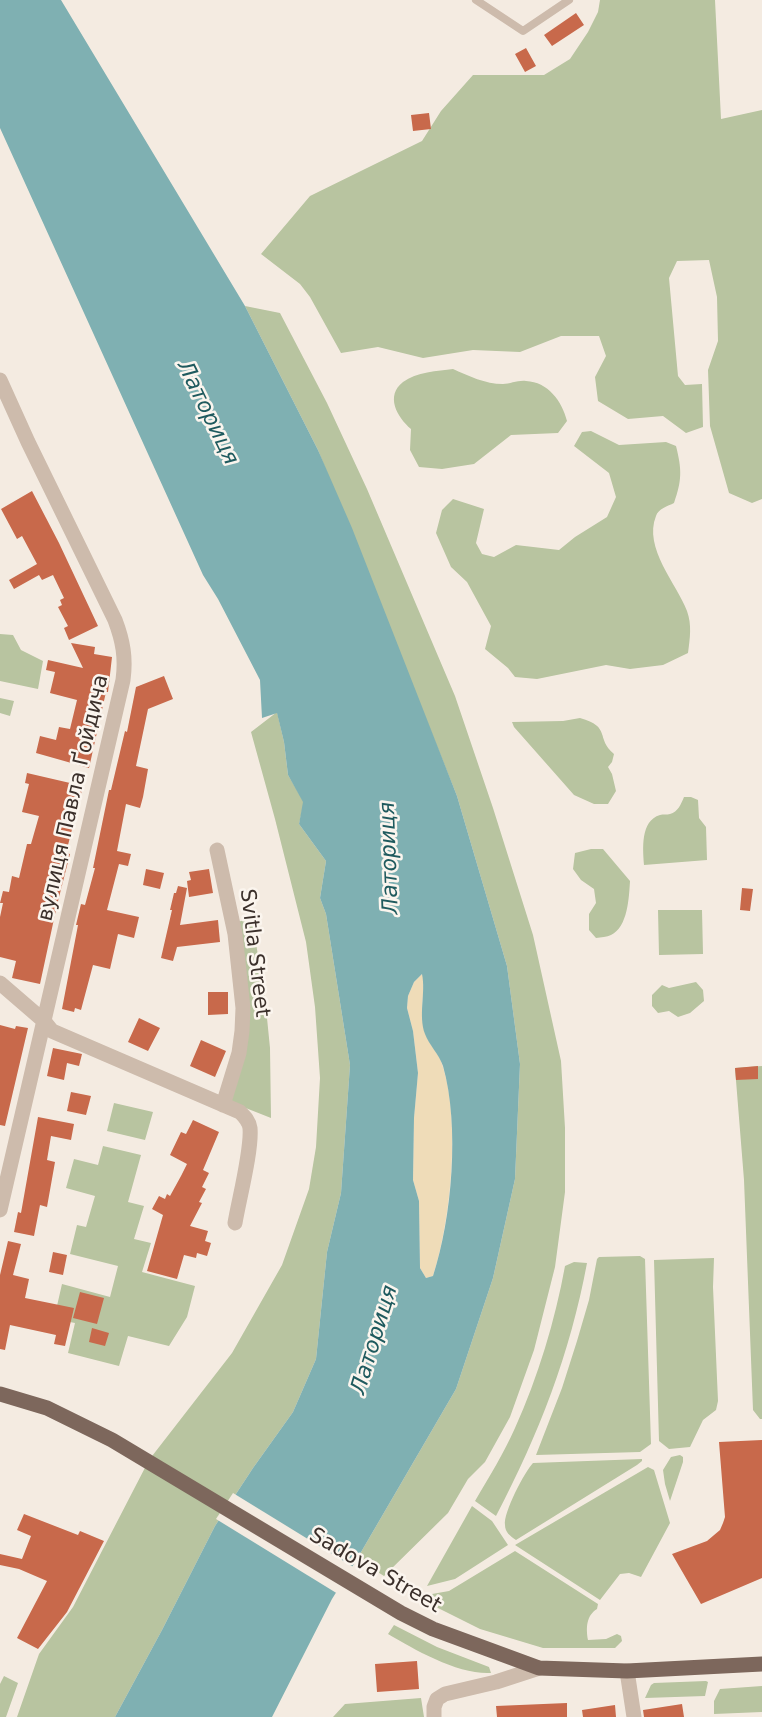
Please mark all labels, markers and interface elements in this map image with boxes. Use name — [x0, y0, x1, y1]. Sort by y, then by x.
water label: Латориця — [170, 357, 244, 469]
street label: вулиця Павла Ґойдича — [33, 672, 115, 924]
water label: Латориця — [375, 801, 405, 915]
street label: Svitla Street — [234, 887, 274, 1019]
water label: Латориця — [346, 1282, 404, 1398]
street label: Sadova Street — [305, 1523, 445, 1619]

